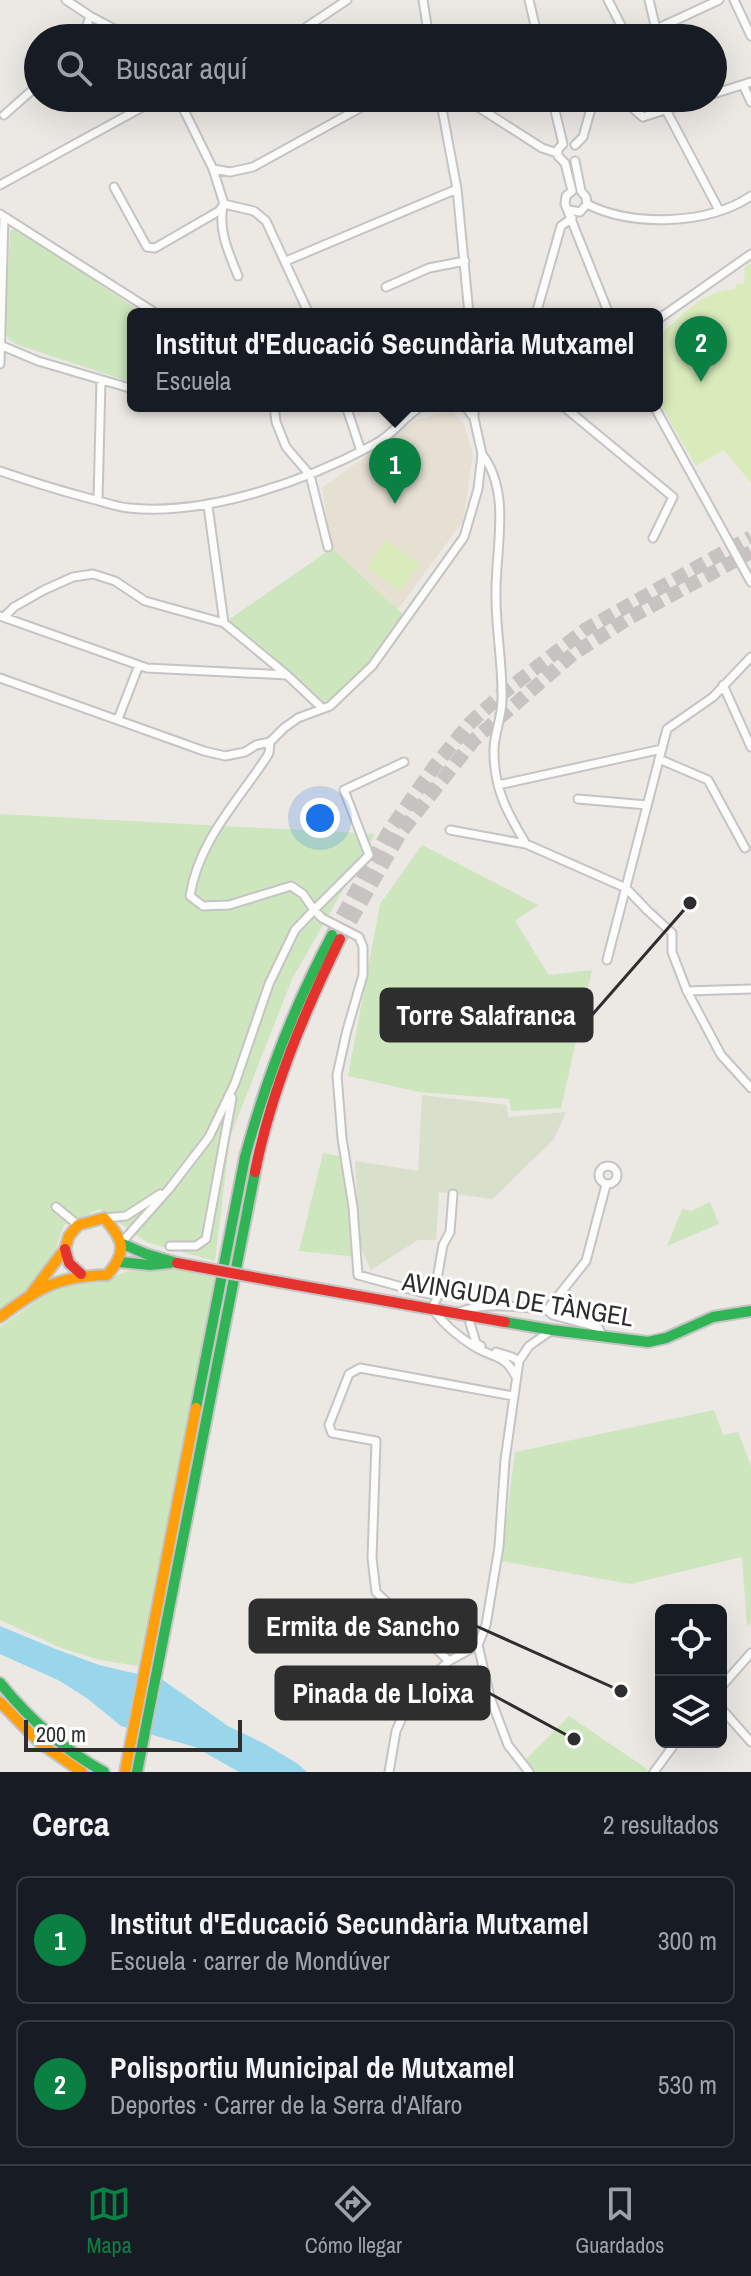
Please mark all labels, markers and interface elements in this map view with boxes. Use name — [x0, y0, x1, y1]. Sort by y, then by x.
search box — [24, 24, 727, 112]
icon: search — [52, 46, 96, 90]
text: Buscar aquí — [116, 48, 247, 88]
popup — [127, 308, 663, 412]
pin: 2 — [675, 316, 727, 382]
text: Institut d'Educació Secundària Mutxamel — [156, 323, 634, 363]
text: Escuela — [156, 363, 231, 398]
pin: 1 — [369, 438, 421, 504]
your location — [300, 798, 340, 838]
callout: Torre Salafranca — [381, 989, 592, 1041]
text: Torre Salafranca — [396, 996, 576, 1034]
street label: AVINGUDA DE TÀNGEL — [399, 1263, 636, 1335]
callout: Ermita de Sancho — [250, 1600, 476, 1652]
map controls — [655, 1604, 727, 1748]
button: locate — [655, 1604, 727, 1676]
text: Ermita de Sancho — [266, 1607, 460, 1645]
callout: Pinada de Lloixa — [276, 1667, 489, 1719]
text: Pinada de Lloixa — [292, 1674, 474, 1712]
button: layers — [655, 1676, 727, 1748]
scale bar — [24, 1716, 242, 1752]
text: 200 m — [36, 1719, 86, 1749]
text: Cerca — [32, 1801, 110, 1847]
text: 2 resultados — [603, 1807, 719, 1842]
text: Institut d'Educació Secundària Mutxamel — [110, 1903, 589, 1943]
text: 1 — [54, 1923, 66, 1958]
text: 300 m — [658, 1923, 717, 1958]
text: Escuela · carrer de Mondúver — [110, 1943, 390, 1978]
text: Polisportiu Municipal de Mutxamel — [110, 2047, 515, 2087]
text: 2 — [54, 2067, 66, 2102]
text: 530 m — [658, 2067, 717, 2102]
text: Deportes · Carrer de la Serra d'Alfaro — [110, 2087, 462, 2122]
tab: Mapa — [87, 2182, 132, 2260]
tab: Cómo llegar — [305, 2182, 402, 2260]
tab: Guardados — [575, 2182, 664, 2260]

